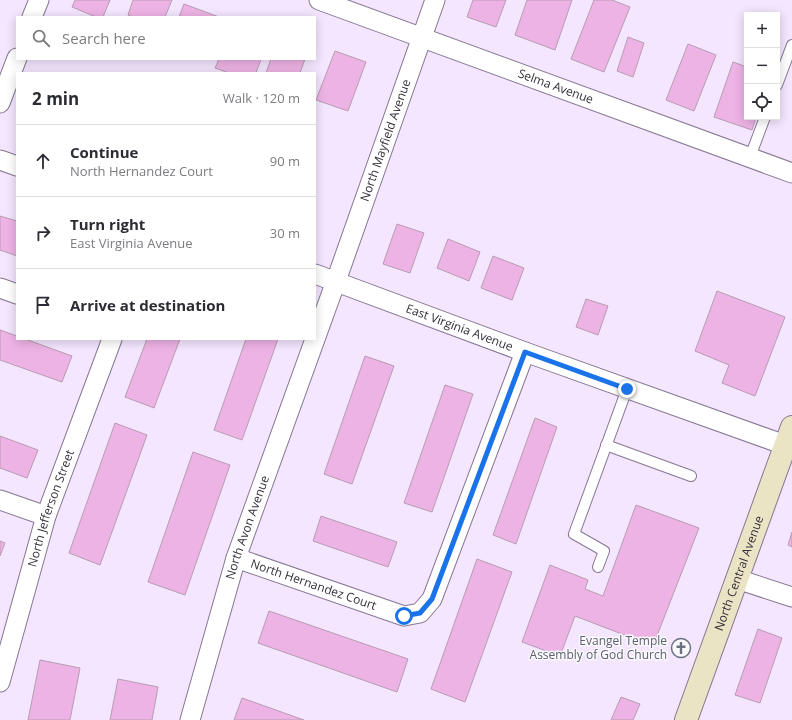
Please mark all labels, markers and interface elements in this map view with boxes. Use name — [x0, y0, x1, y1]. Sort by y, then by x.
map controls — [744, 12, 780, 120]
button: + — [744, 12, 780, 48]
search box — [16, 16, 316, 60]
icon: search — [30, 27, 52, 49]
text: Search here — [62, 28, 146, 48]
button: − — [744, 48, 780, 84]
street label: Selma Avenue — [516, 65, 596, 108]
street label: North Mayfield Avenue — [356, 77, 415, 204]
button: locate — [744, 84, 780, 120]
text: 2 min — [32, 87, 79, 110]
text: Walk · 120 m — [223, 89, 300, 107]
text: Continue — [70, 142, 138, 162]
icon: ahead — [32, 150, 54, 172]
text: 90 m — [270, 152, 300, 170]
text: North Hernandez Court — [70, 162, 213, 180]
text: Turn right — [70, 214, 145, 234]
icon: right — [32, 222, 54, 244]
text: 30 m — [270, 224, 300, 242]
text: East Virginia Avenue — [70, 234, 192, 252]
icon: arrive — [32, 294, 54, 316]
text: Arrive at destination — [70, 295, 225, 315]
street label: East Virginia Avenue — [404, 299, 516, 355]
route end — [618, 380, 636, 398]
street label: North Jefferson Street — [23, 447, 78, 569]
street label: North Avon Avenue — [221, 473, 273, 581]
street label: North Central Avenue — [710, 513, 767, 633]
street label: North Hernandez Court — [249, 555, 379, 614]
route start — [395, 607, 413, 625]
place label: Evangel Temple Assembly of God Church — [530, 632, 667, 663]
church icon: Evangel Temple Assembly of God Church — [670, 637, 692, 659]

